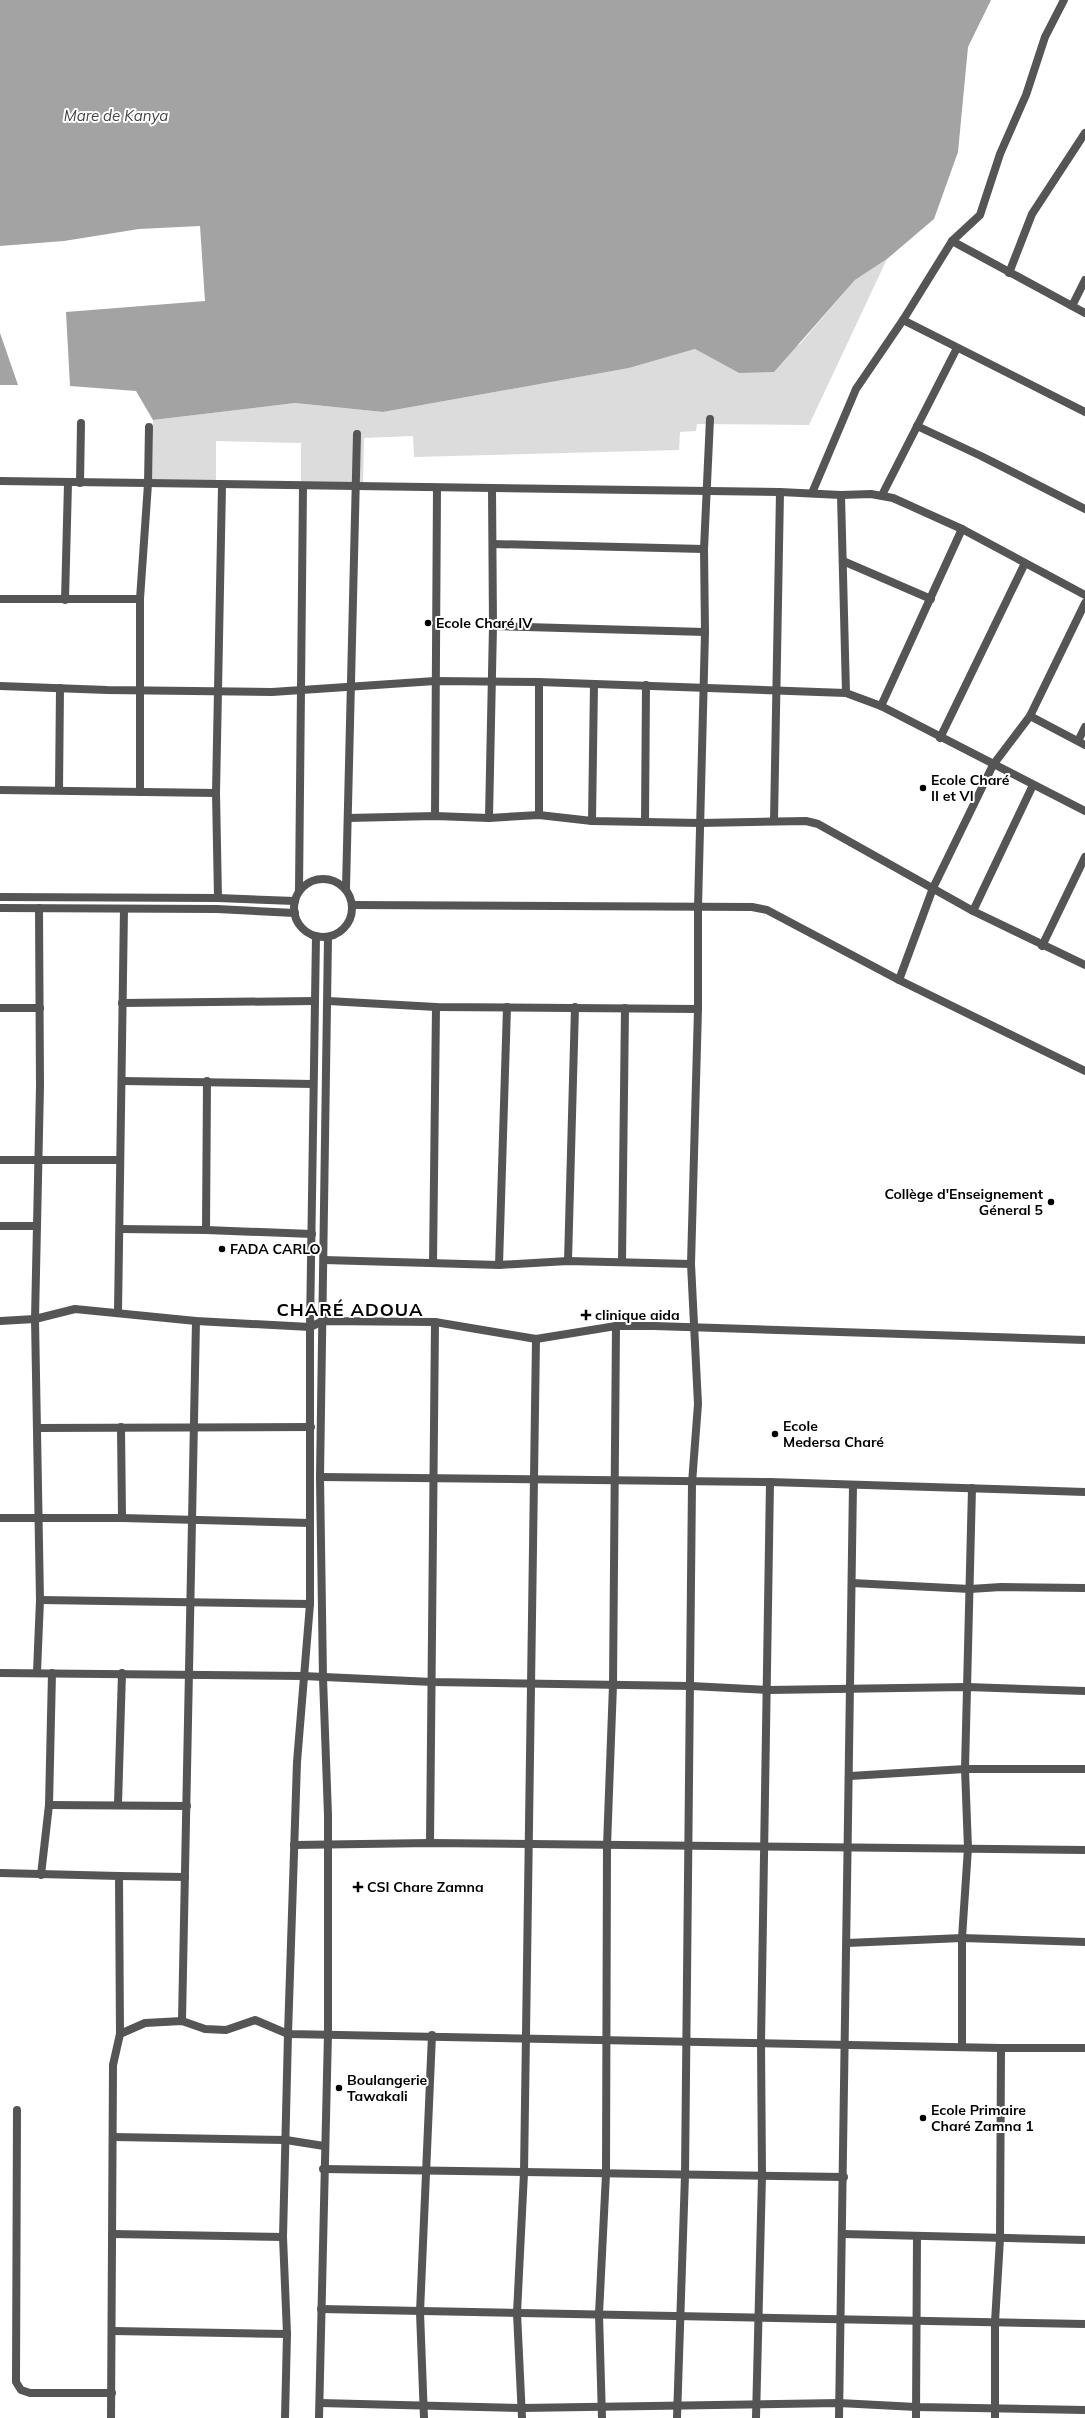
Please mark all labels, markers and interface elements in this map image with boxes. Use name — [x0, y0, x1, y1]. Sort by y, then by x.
water label: Mare de Kanya — [64, 106, 168, 125]
place label: Ecole Charé IV — [436, 614, 533, 632]
marker: Ecole Charé IV — [423, 618, 433, 628]
place label: Ecole Charé II et VI — [931, 771, 1010, 805]
marker: Ecole Charé II et VI — [918, 783, 928, 793]
place label: Collège d'Enseignement Géneral 5 — [884, 1185, 1044, 1219]
marker: Collège d'Enseignement Géneral 5 — [1046, 1197, 1056, 1207]
place label: FADA CARLO — [230, 1240, 321, 1258]
marker: FADA CARLO — [217, 1244, 227, 1254]
district label: CHARÉ ADOUA — [276, 1298, 424, 1321]
place label: clinique aida — [595, 1306, 680, 1324]
marker: clinique aida — [580, 1309, 592, 1321]
place label: Ecole Medersa Charé — [783, 1417, 884, 1451]
marker: Ecole Medersa Charé — [770, 1429, 780, 1439]
place label: CSI Chare Zamna — [367, 1878, 484, 1896]
marker: CSI Chare Zamna — [352, 1881, 364, 1893]
place label: Boulangerie Tawakali — [347, 2071, 428, 2105]
marker: Boulangerie Tawakali — [334, 2083, 344, 2093]
place label: Ecole Primaire Charé Zamna 1 — [931, 2101, 1034, 2135]
marker: Ecole Primaire Charé Zamna 1 — [918, 2113, 928, 2123]

